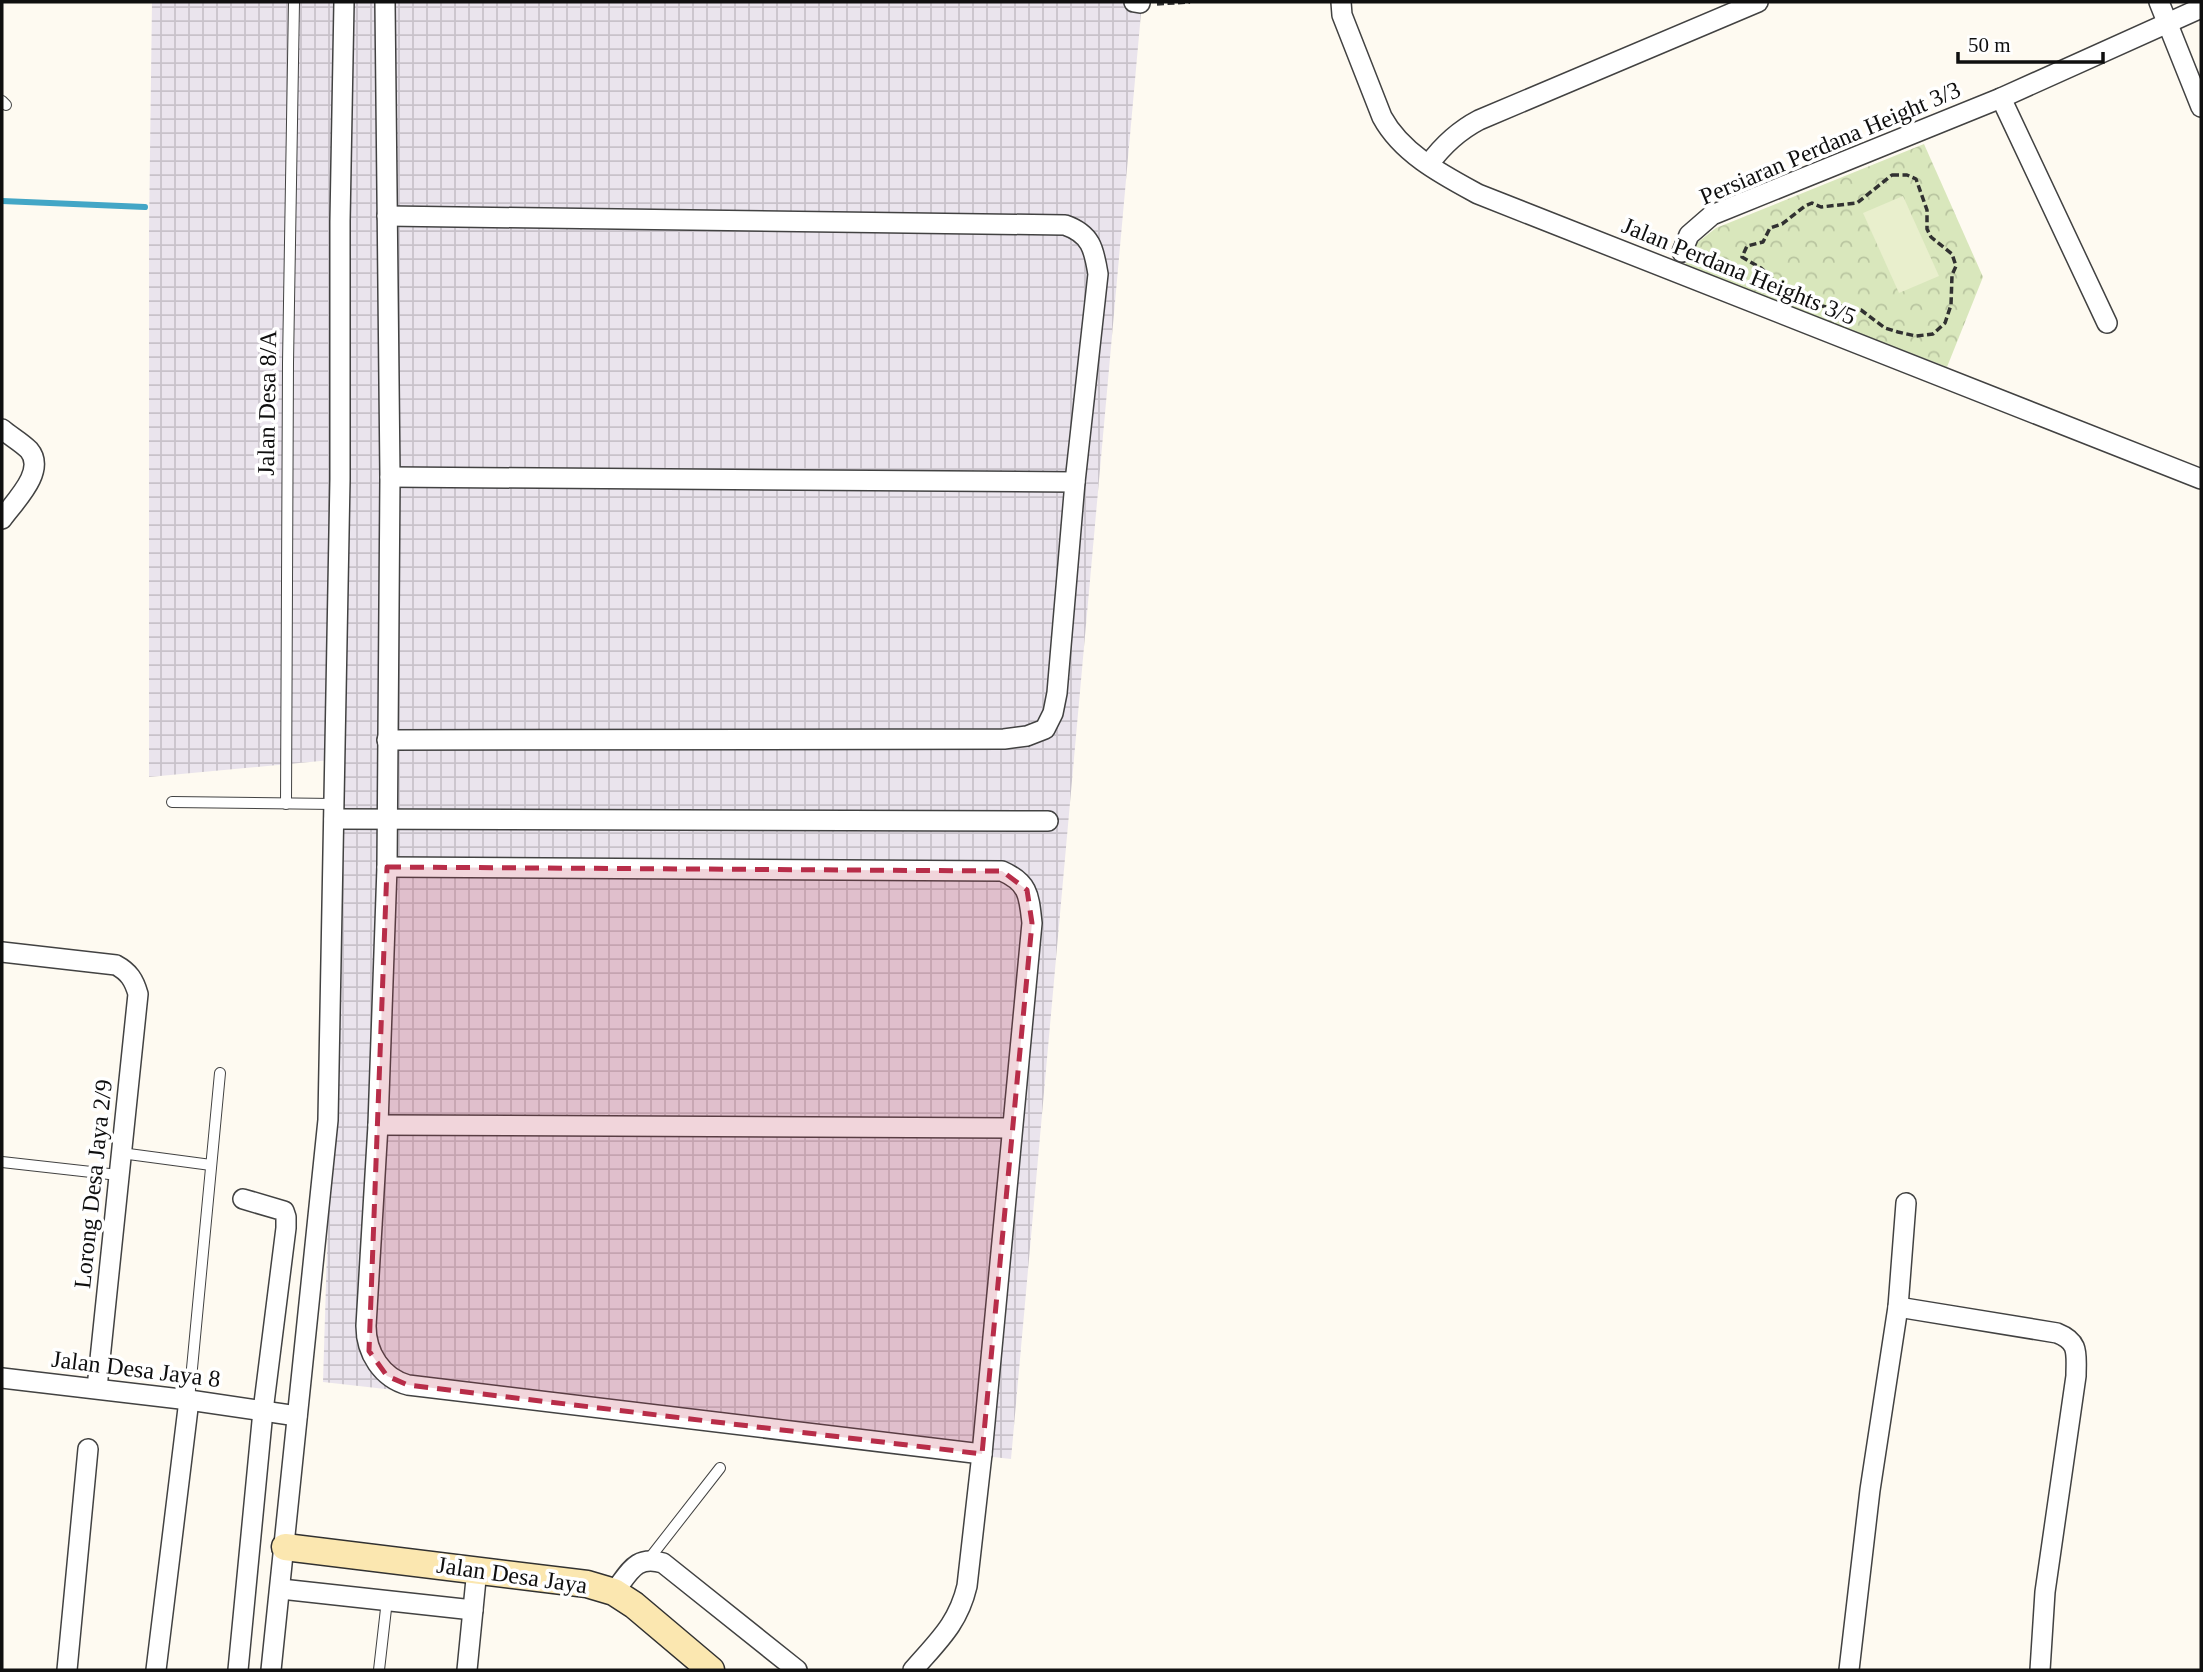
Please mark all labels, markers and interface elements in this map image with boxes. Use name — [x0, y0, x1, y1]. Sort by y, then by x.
scale bar — [1958, 21, 2103, 65]
text: 50 m — [1968, 33, 2011, 57]
street label: Persiaran Perdana Height 3/3 — [1696, 76, 1964, 210]
street label: Jalan Perdana Heights 3/5 — [1618, 212, 1860, 330]
street label: Jalan Desa 8/A — [253, 329, 281, 476]
street label: Lorong Desa Jaya 2/9 — [69, 1078, 117, 1290]
street label: Jalan Desa Jaya 8 — [50, 1346, 222, 1392]
street label: Jalan Desa Jaya — [435, 1552, 589, 1598]

